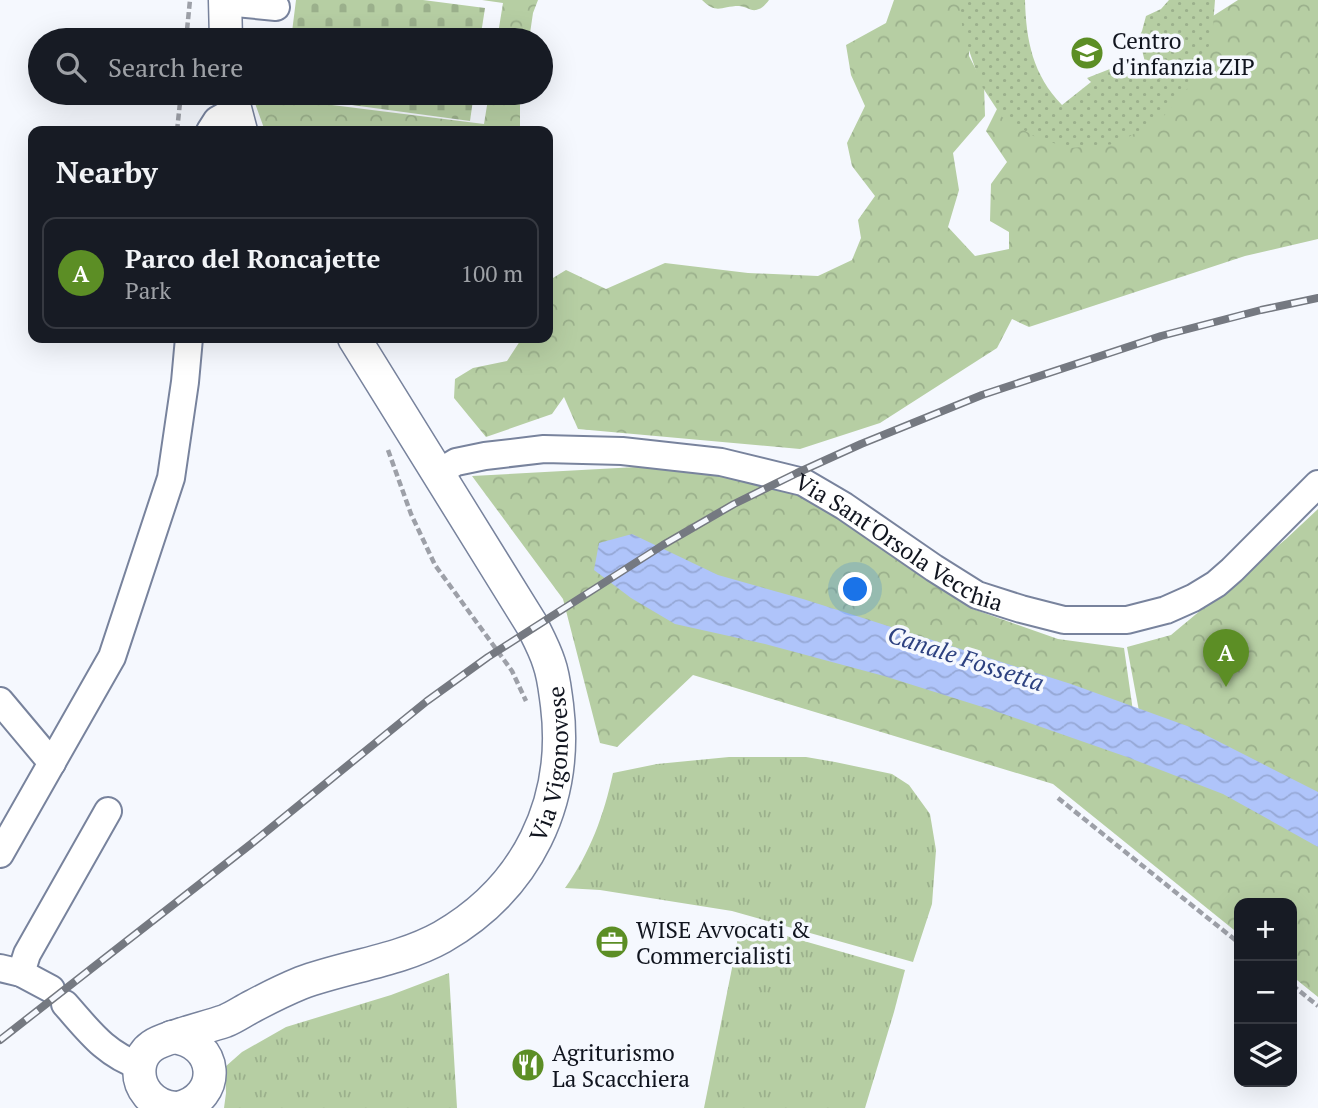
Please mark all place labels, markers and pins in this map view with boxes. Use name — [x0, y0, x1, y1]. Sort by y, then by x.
place label: Centro d'infanzia ZIP — [1112, 25, 1255, 82]
school or university icon: Centro d'infanzia ZIP — [1068, 34, 1106, 72]
pin: A — [1203, 629, 1249, 687]
place label: WISE Avvocati & Commercialisti — [636, 914, 810, 971]
office icon: WISE Avvocati & Commercialisti — [593, 923, 631, 961]
place label: Agriturismo La Scacchiera — [552, 1037, 690, 1094]
restaurant icon: Agriturismo La Scacchiera — [509, 1046, 547, 1084]

